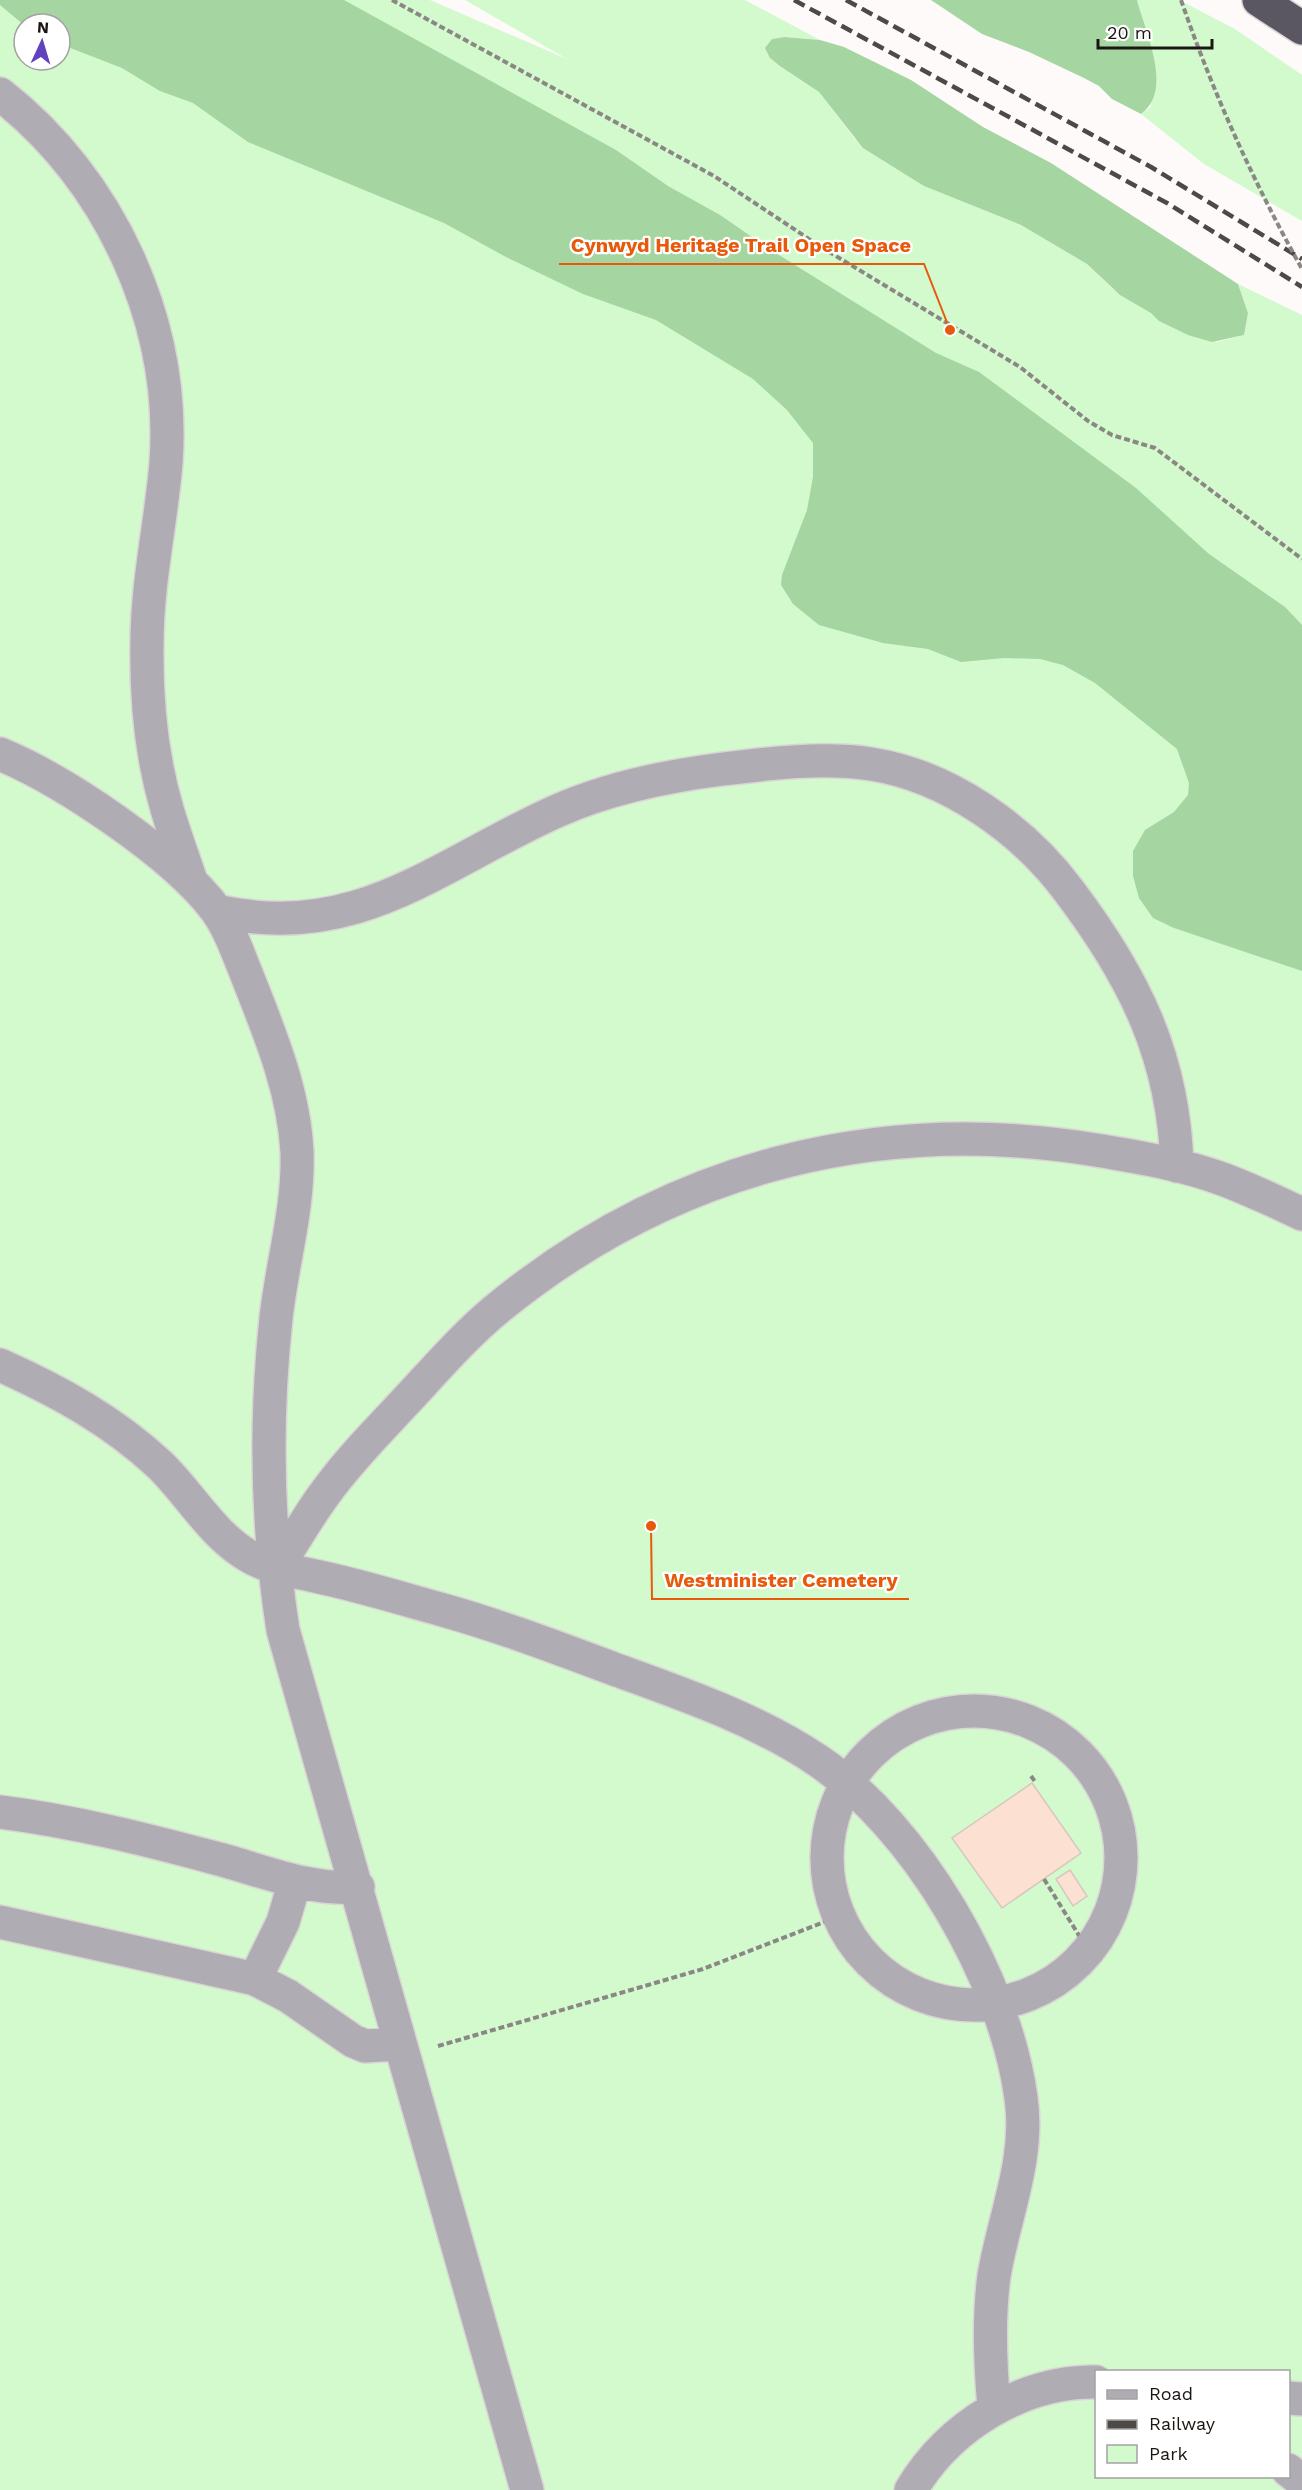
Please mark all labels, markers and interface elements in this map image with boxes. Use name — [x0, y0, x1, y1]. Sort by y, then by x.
north arrow — [12, 12, 72, 72]
scale bar — [1098, 12, 1212, 50]
text: N — [36, 18, 50, 37]
text: 20 m — [1107, 22, 1152, 43]
callout: Cynwyd Heritage Trail Open Space — [559, 226, 924, 264]
text: Cynwyd Heritage Trail Open Space — [571, 233, 911, 257]
callout: Westminister Cemetery — [652, 1561, 909, 1599]
text: Westminister Cemetery — [664, 1568, 898, 1592]
legend — [1095, 2370, 1290, 2478]
text: Road — [1149, 2383, 1193, 2404]
text: Railway — [1149, 2413, 1216, 2434]
text: Park — [1149, 2443, 1188, 2464]

